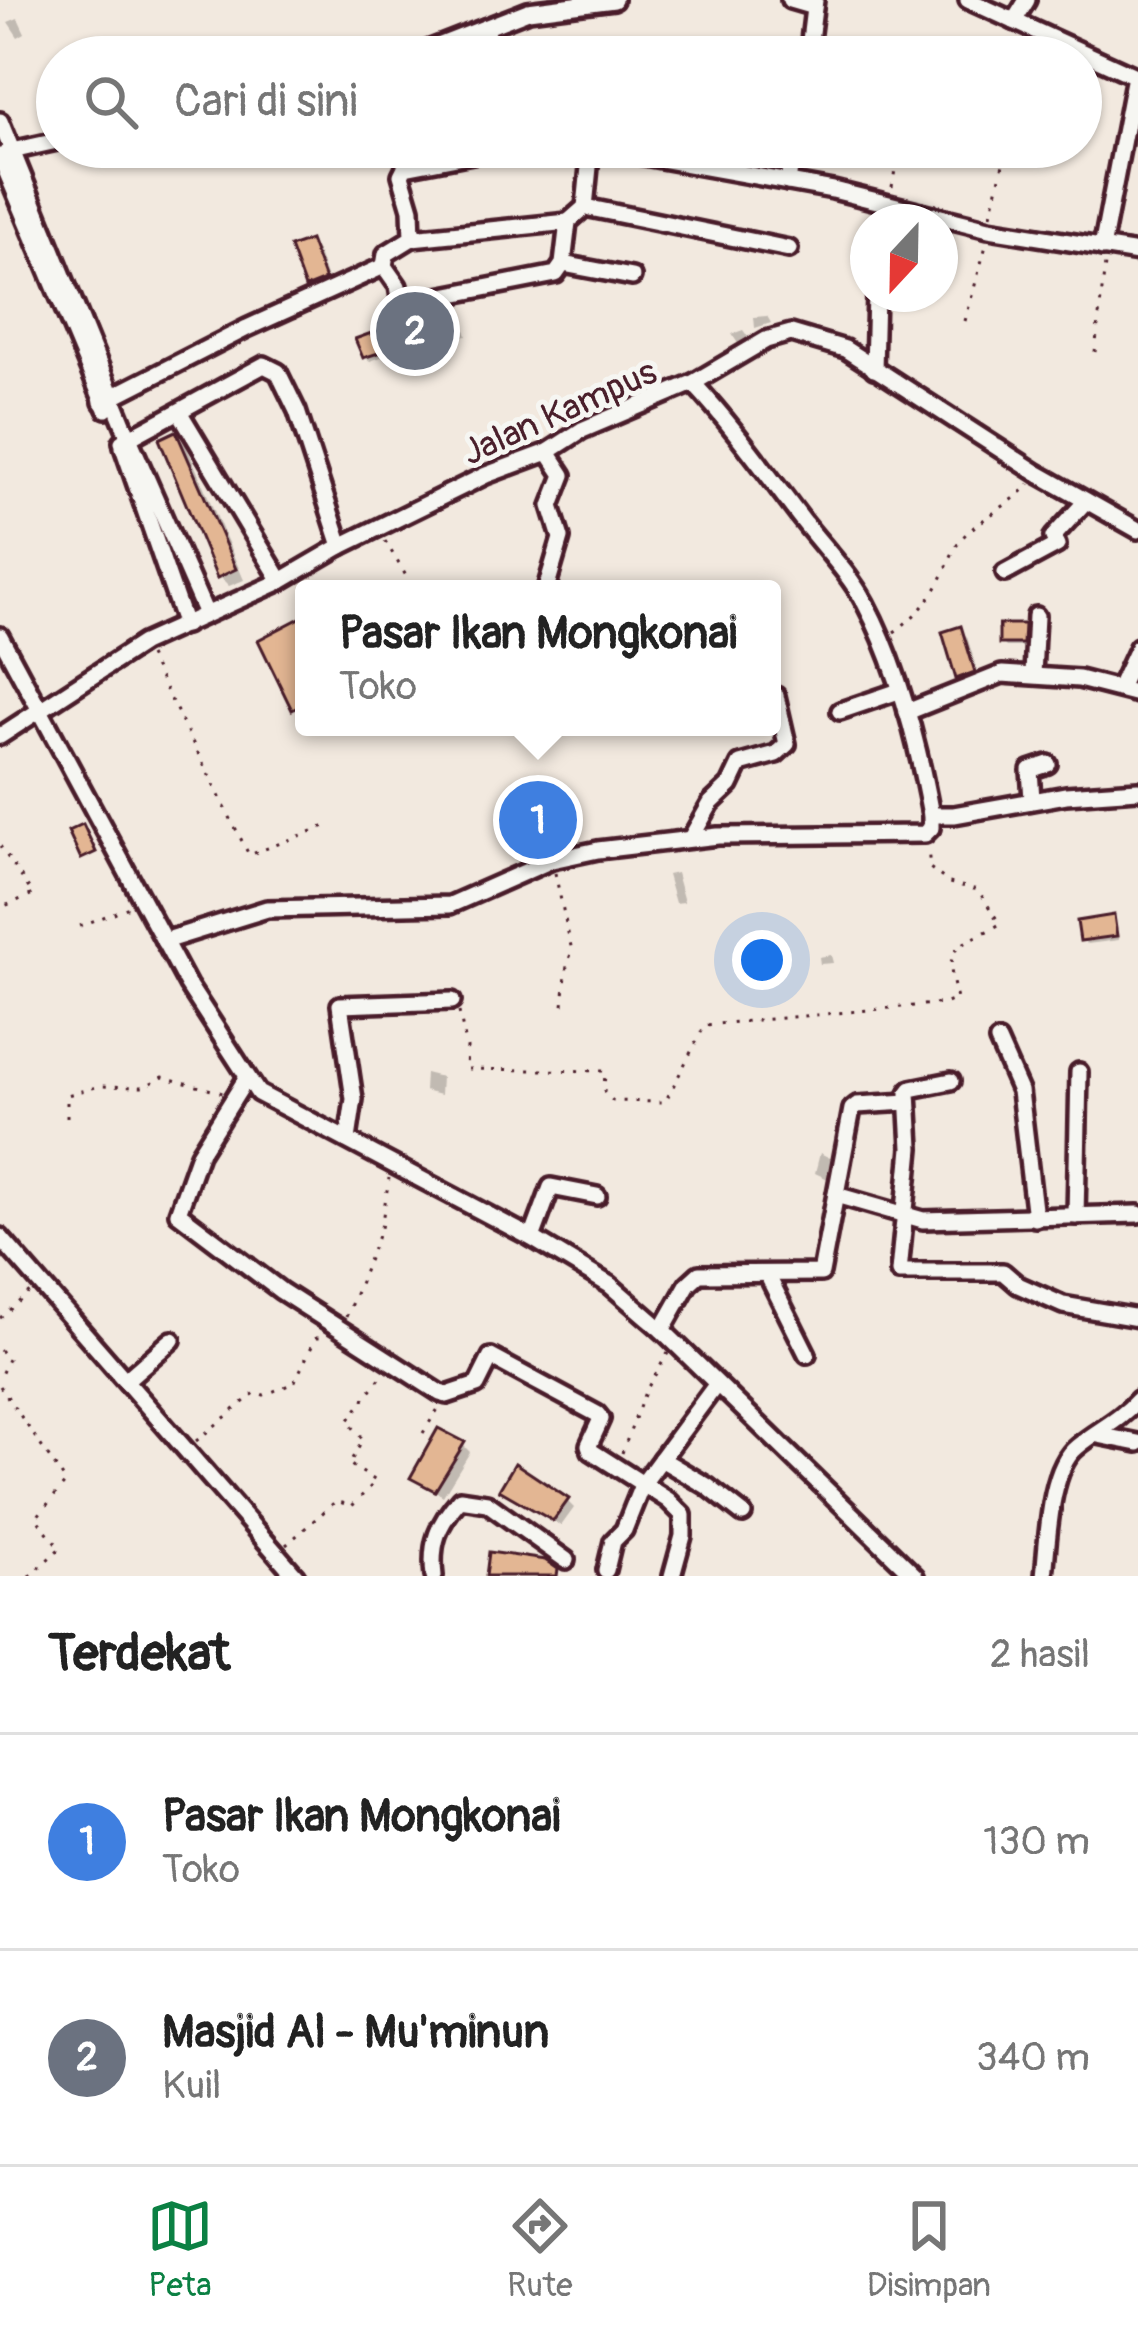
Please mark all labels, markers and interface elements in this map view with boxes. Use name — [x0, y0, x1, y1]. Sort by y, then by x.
search box — [36, 36, 1102, 168]
icon: search — [78, 69, 144, 135]
text: Cari di sini — [174, 74, 358, 130]
north arrow — [850, 204, 958, 312]
pin: 2 — [376, 286, 454, 376]
street label: Jalan Kampus — [455, 350, 664, 475]
popup — [295, 580, 781, 736]
text: Pasar Ikan Mongkonai — [339, 606, 737, 662]
text: Toko — [339, 662, 417, 711]
pin: 1 — [499, 775, 577, 865]
your location — [732, 930, 792, 990]
text: Terdekat — [48, 1622, 230, 1686]
text: 2 hasil — [990, 1630, 1090, 1679]
text: Pasar Ikan Mongkonai — [162, 1789, 560, 1845]
text: 1 — [79, 1817, 95, 1866]
text: 130 m — [983, 1817, 1090, 1866]
text: Toko — [162, 1845, 240, 1894]
text: Masjid Al - Mu'minun — [162, 2005, 549, 2061]
text: 2 — [76, 2033, 98, 2082]
text: 340 m — [976, 2033, 1090, 2082]
text: Kuil — [162, 2061, 221, 2110]
tab: Peta — [147, 2193, 213, 2306]
tab: Rute — [507, 2193, 573, 2306]
tab: Disimpan — [867, 2193, 991, 2306]

